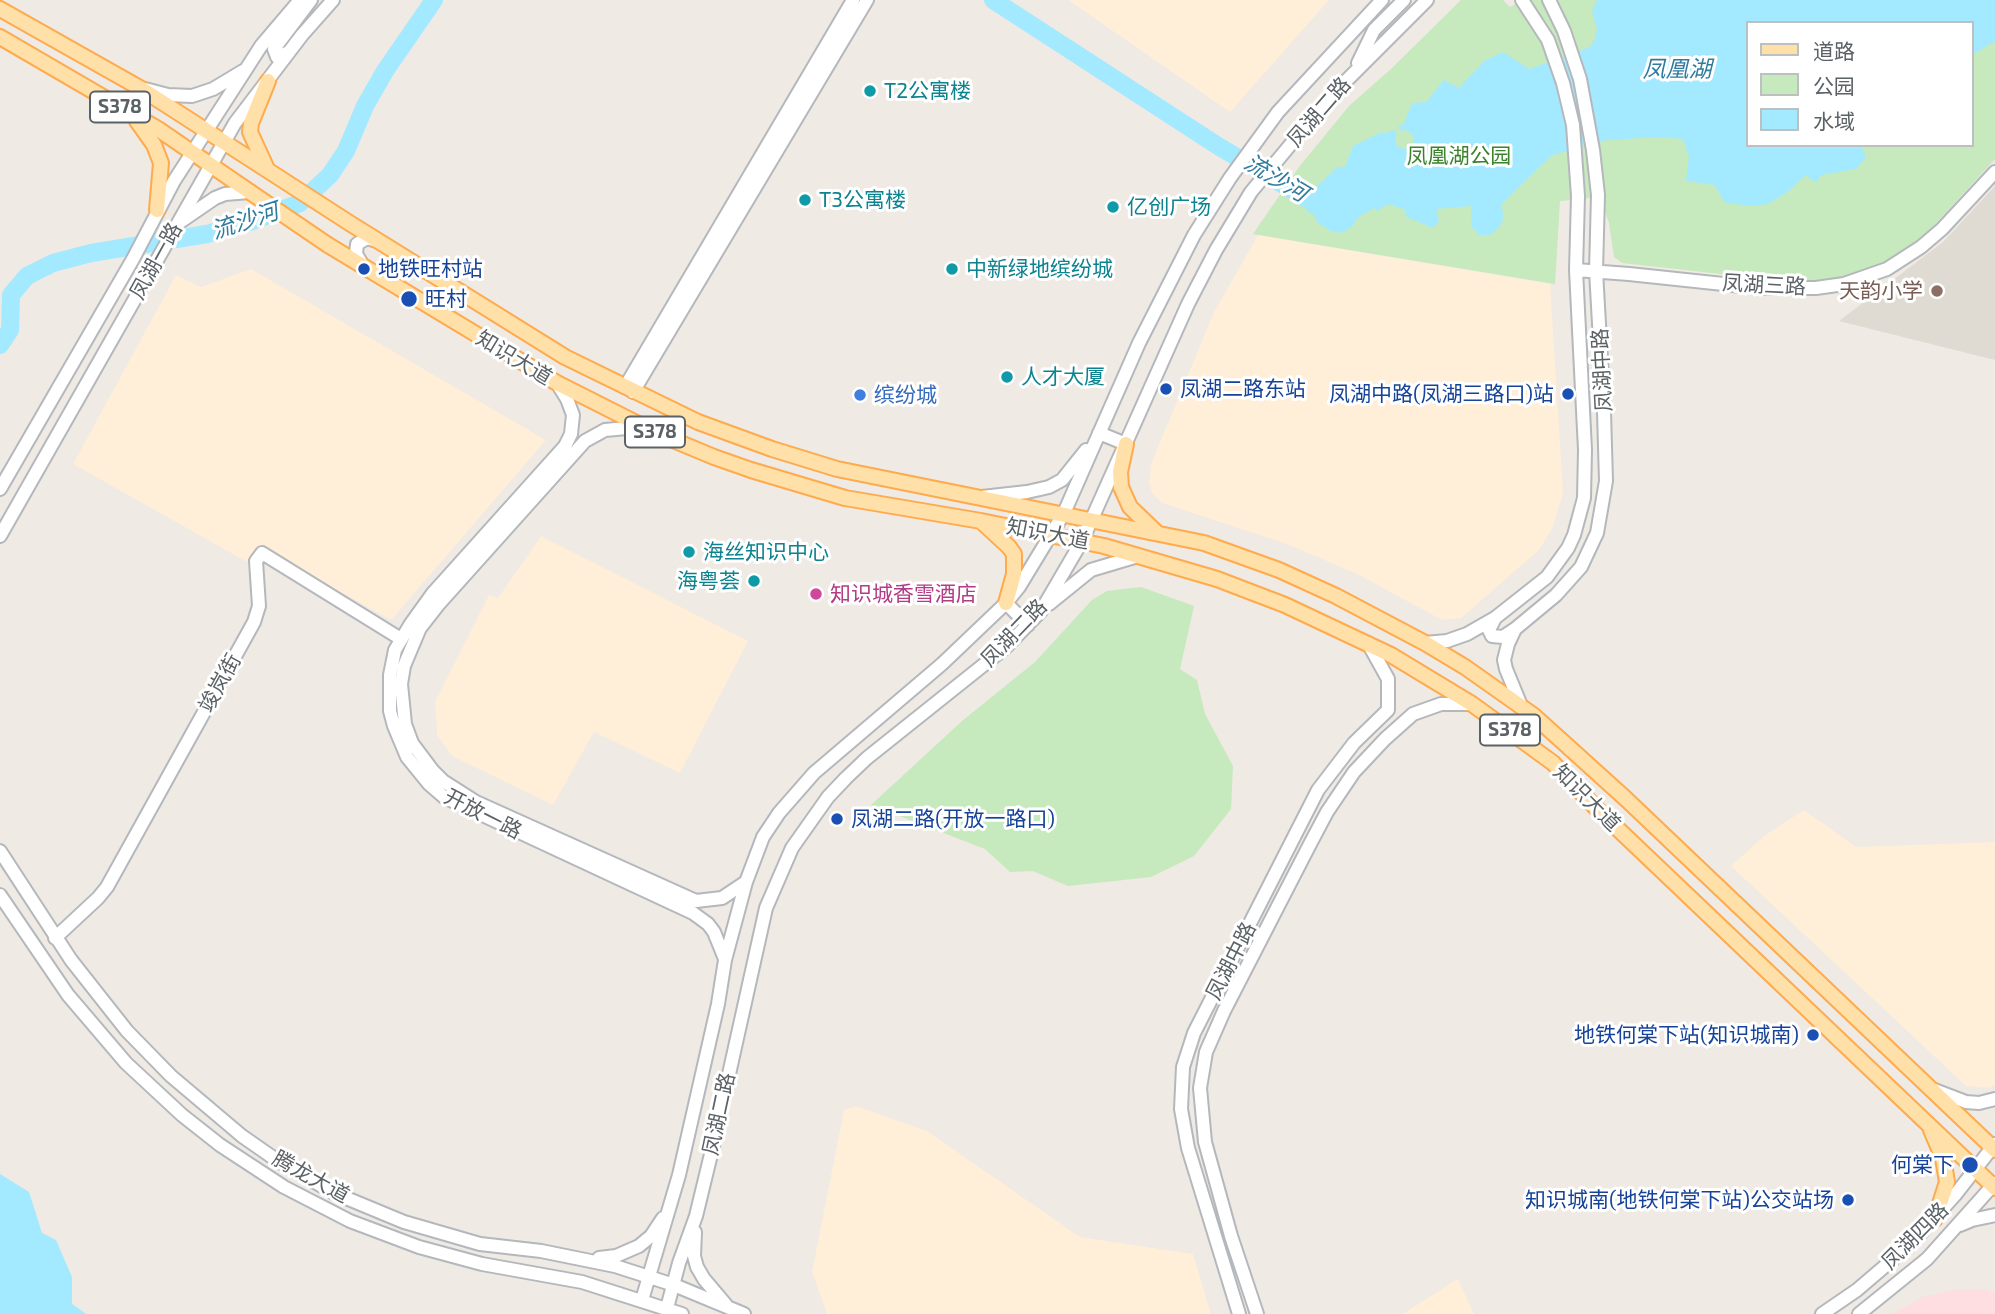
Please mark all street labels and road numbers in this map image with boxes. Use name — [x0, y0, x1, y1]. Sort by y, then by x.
street label: 凤湖二路 — [1282, 72, 1356, 152]
road number: S378 — [90, 92, 150, 122]
street label: 凤湖一路 — [125, 218, 187, 304]
street label: 凤湖三路 — [1721, 270, 1807, 300]
street label: 知识大道 — [472, 326, 556, 390]
street label: 凤湖中路 — [1587, 327, 1617, 413]
road number: S378 — [625, 416, 685, 448]
street label: 知识大道 — [1004, 514, 1092, 554]
street label: 凤湖二路 — [976, 594, 1052, 672]
street label: 竣岚街 — [194, 649, 246, 717]
road number: S378 — [1480, 715, 1540, 746]
street label: 知识大道 — [1548, 759, 1626, 837]
street label: 开放一路 — [440, 784, 526, 844]
street label: 凤湖中路 — [1201, 918, 1261, 1004]
street label: 凤湖二路 — [698, 1070, 740, 1158]
street label: 腾龙大道 — [268, 1146, 354, 1208]
street label: 凤湖四路 — [1876, 1197, 1954, 1275]

